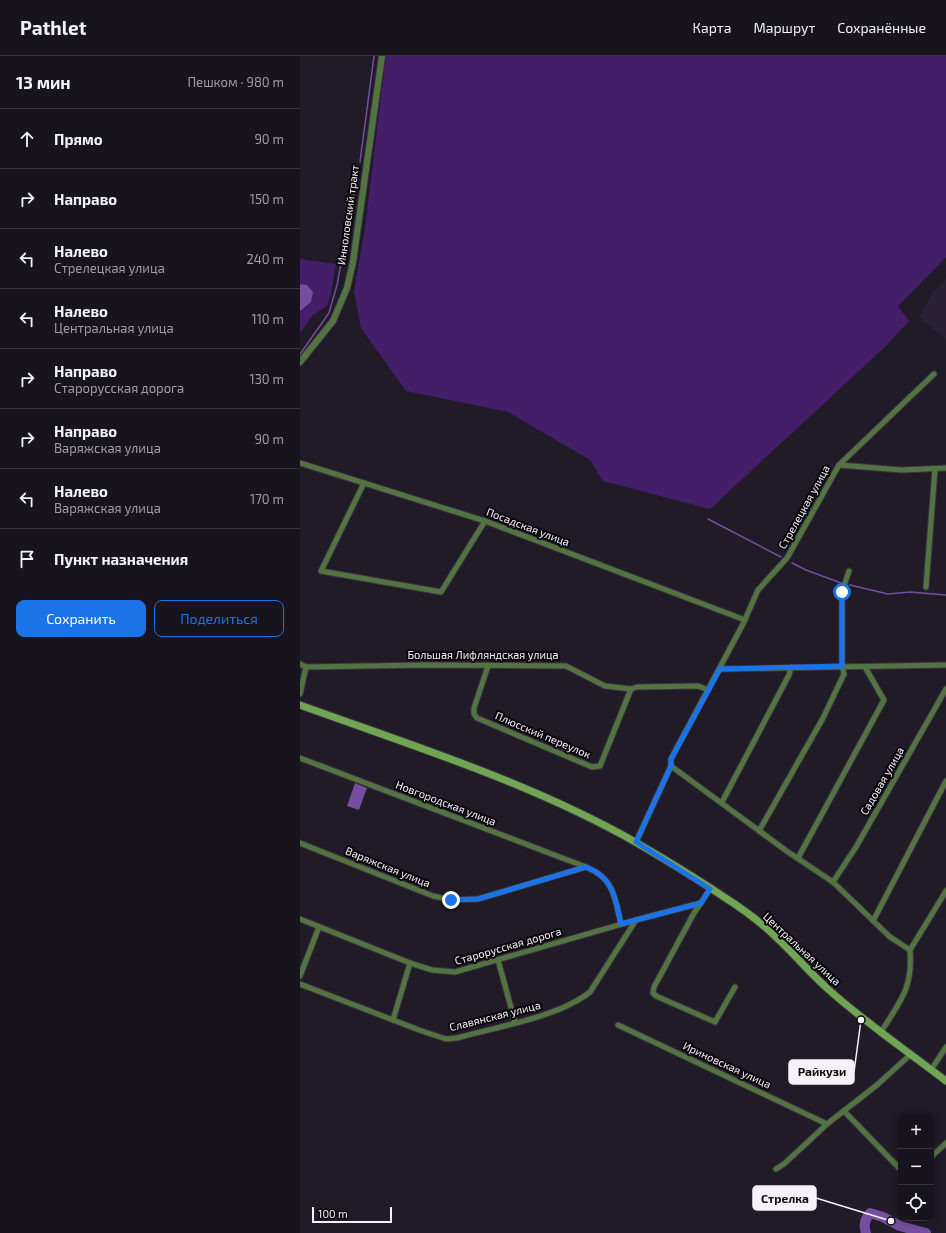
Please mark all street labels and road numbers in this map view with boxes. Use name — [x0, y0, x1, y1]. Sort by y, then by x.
street label: Инноловский тракт — [334, 163, 361, 266]
street label: Стрелецкая улица — [775, 463, 833, 551]
street label: Посадская улица — [484, 505, 572, 549]
street label: Большая Лифляндская улица — [407, 648, 559, 662]
street label: Плюсский переулок — [493, 708, 593, 762]
street label: Садовая улица — [857, 744, 907, 818]
street label: Новгородская улица — [394, 777, 498, 829]
street label: Варяжская улица — [343, 844, 433, 890]
street label: Центральная улица — [760, 909, 844, 989]
street label: Старорусская дорога — [453, 924, 563, 968]
street label: Славянская улица — [448, 998, 542, 1034]
street label: Ириновская улица — [681, 1038, 773, 1092]

